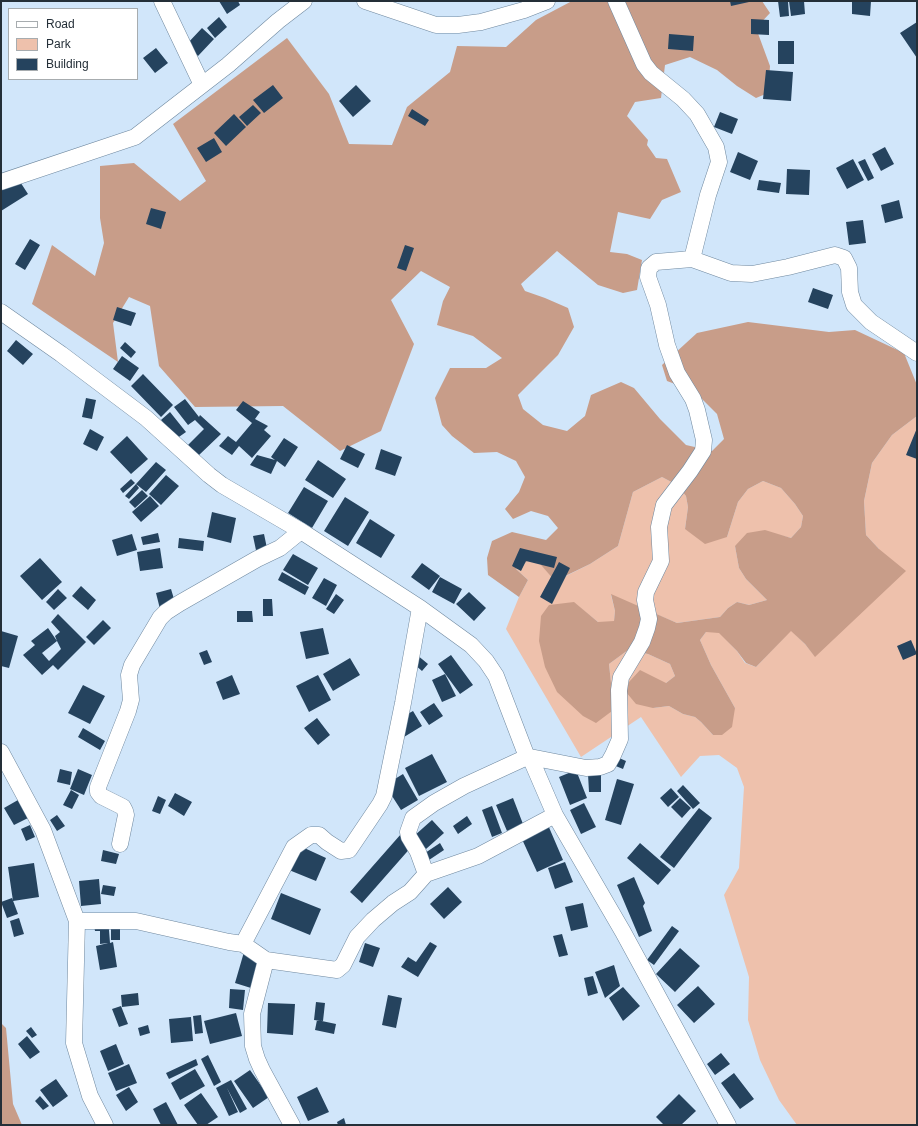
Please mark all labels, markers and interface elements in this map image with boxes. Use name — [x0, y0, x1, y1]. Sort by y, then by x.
legend — [8, 8, 138, 80]
text: Road — [46, 17, 75, 31]
text: Park — [46, 37, 71, 51]
text: Building — [46, 57, 89, 71]

